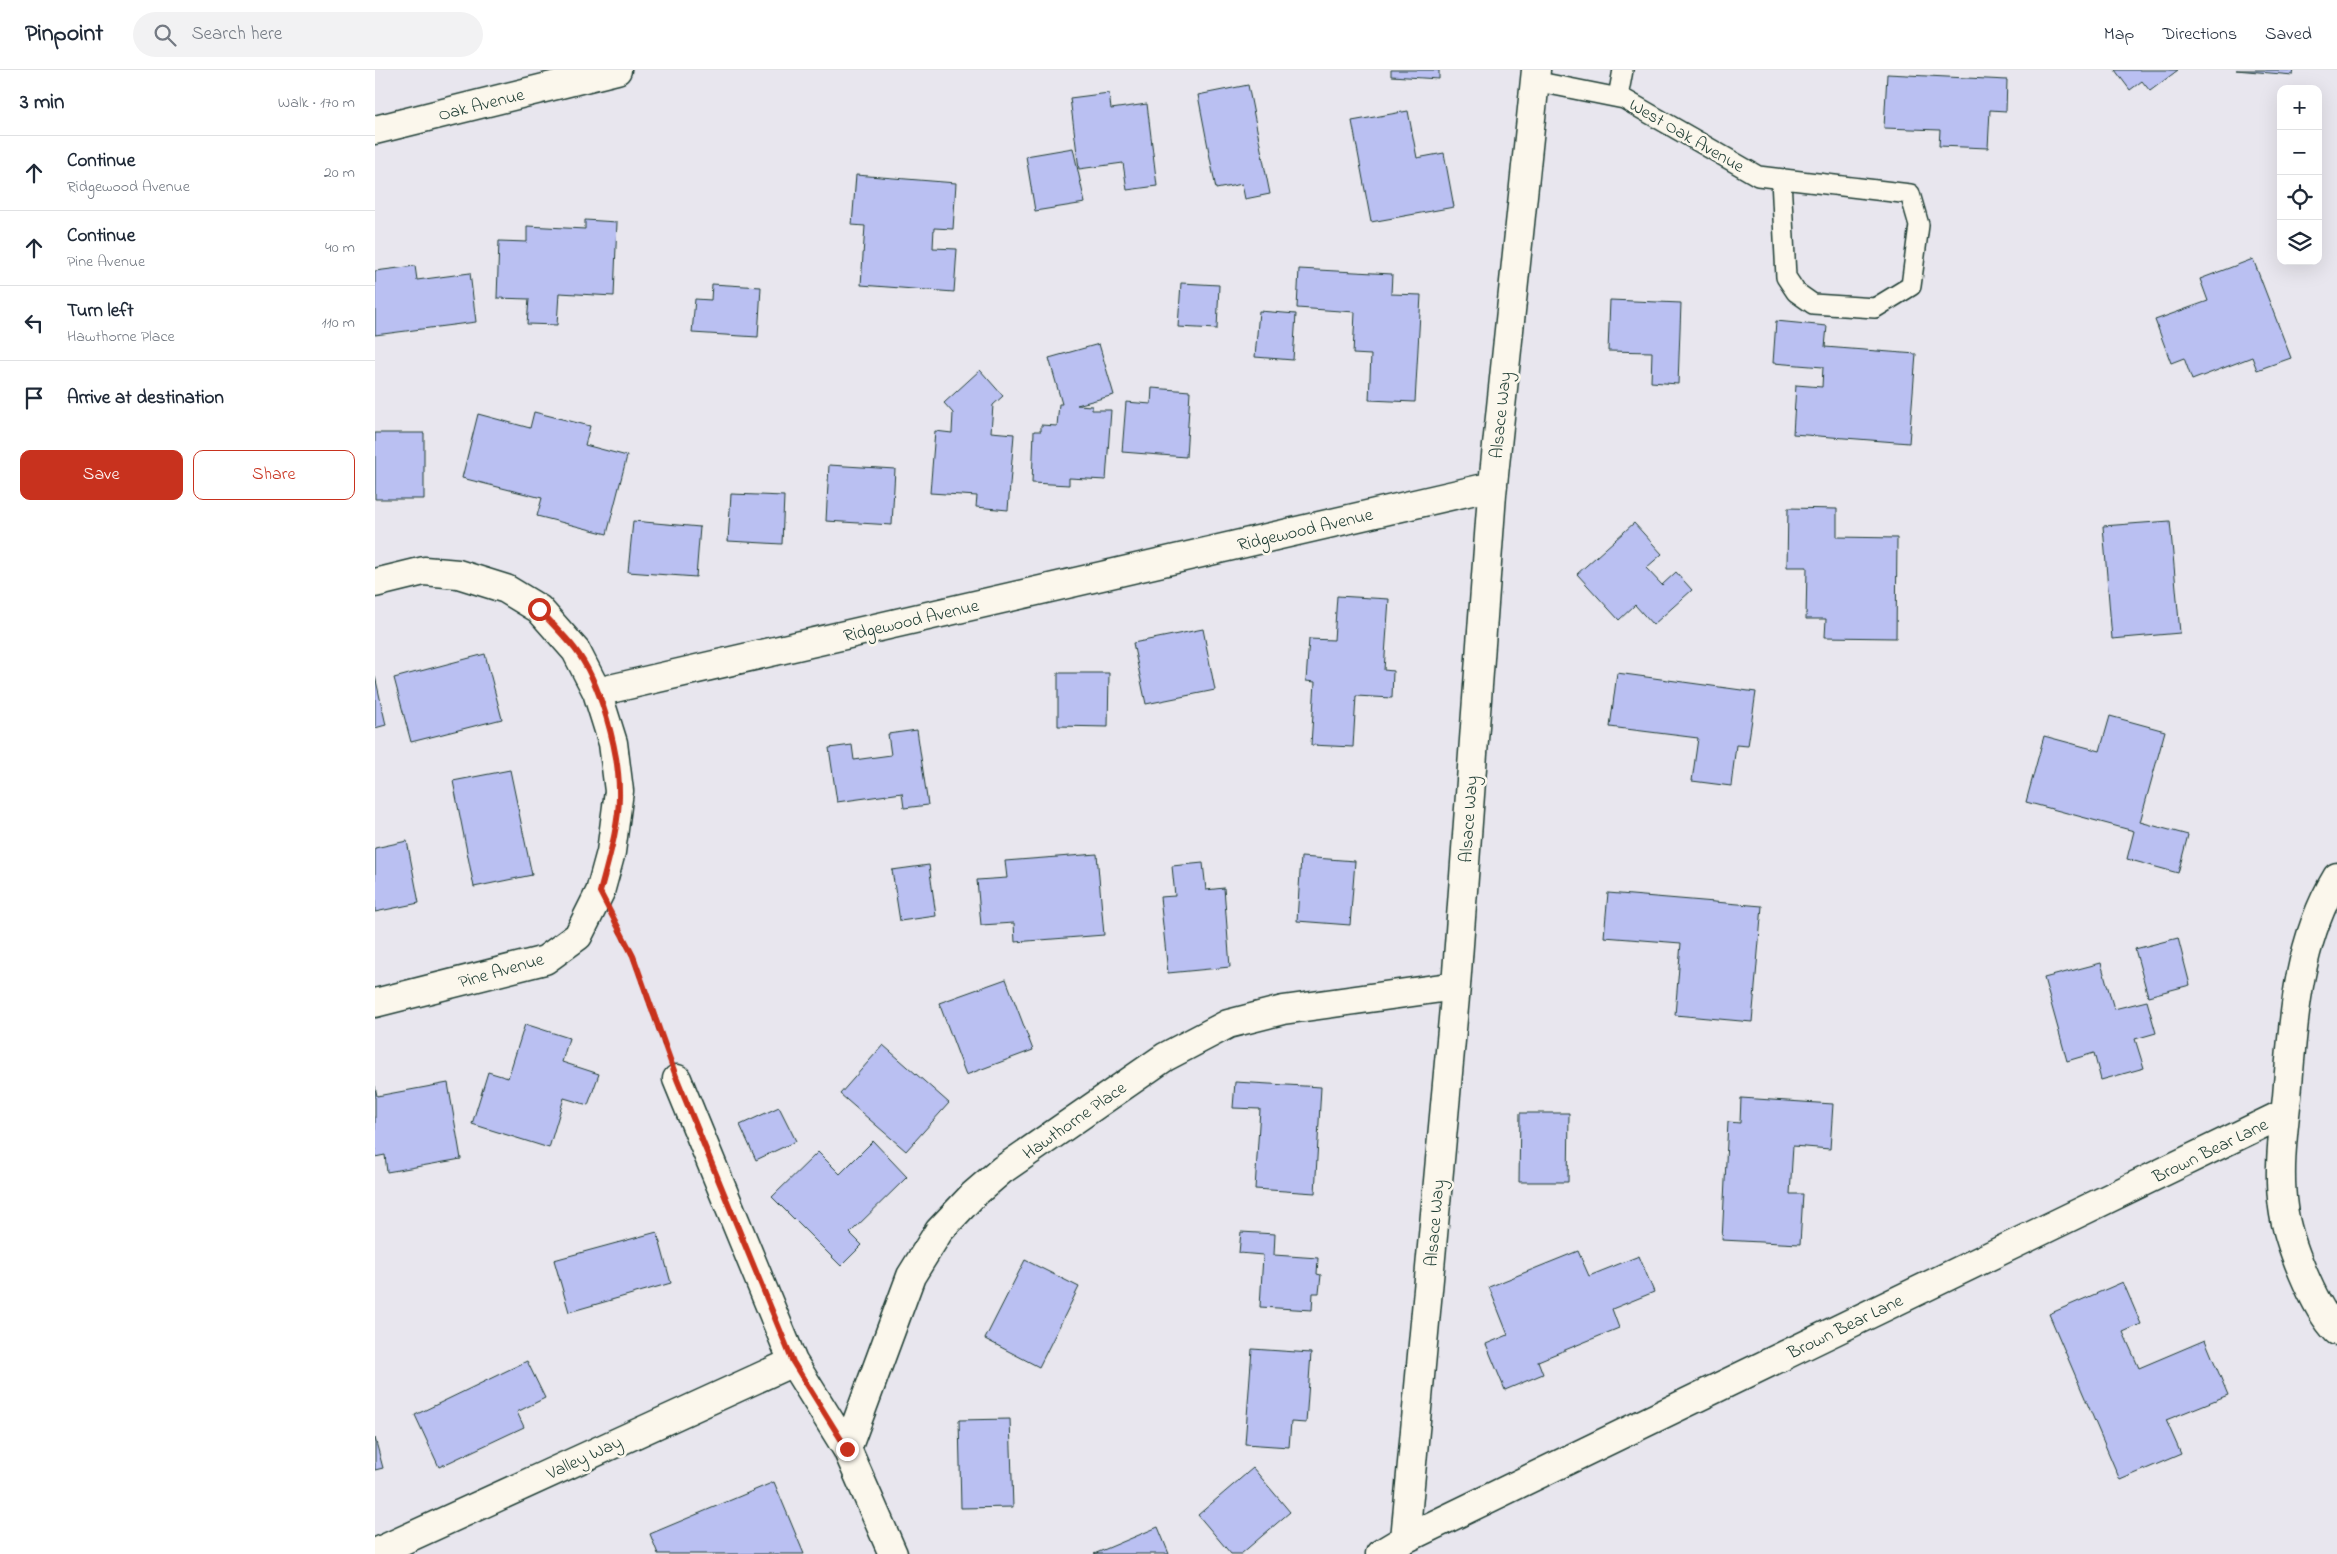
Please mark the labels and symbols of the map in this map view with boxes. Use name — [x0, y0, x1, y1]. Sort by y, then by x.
street label: Oak Avenue — [436, 82, 528, 129]
street label: West Oak Avenue — [1623, 93, 1749, 181]
street label: Alsace Way — [1485, 370, 1519, 460]
street label: Ridgewood Avenue — [1235, 503, 1377, 560]
street label: Ridgewood Avenue — [841, 594, 983, 651]
route start — [528, 598, 551, 621]
street label: Alsace Way — [1454, 775, 1486, 864]
street label: Pine Avenue — [456, 947, 548, 997]
street label: Hawthorne Place — [1018, 1076, 1133, 1167]
street label: Brown Bear Lane — [2148, 1112, 2274, 1191]
street label: Alsace Way — [1419, 1179, 1453, 1268]
street label: Brown Bear Lane — [1783, 1288, 1909, 1367]
street label: Valley Way — [542, 1430, 627, 1488]
route end — [836, 1438, 859, 1461]

